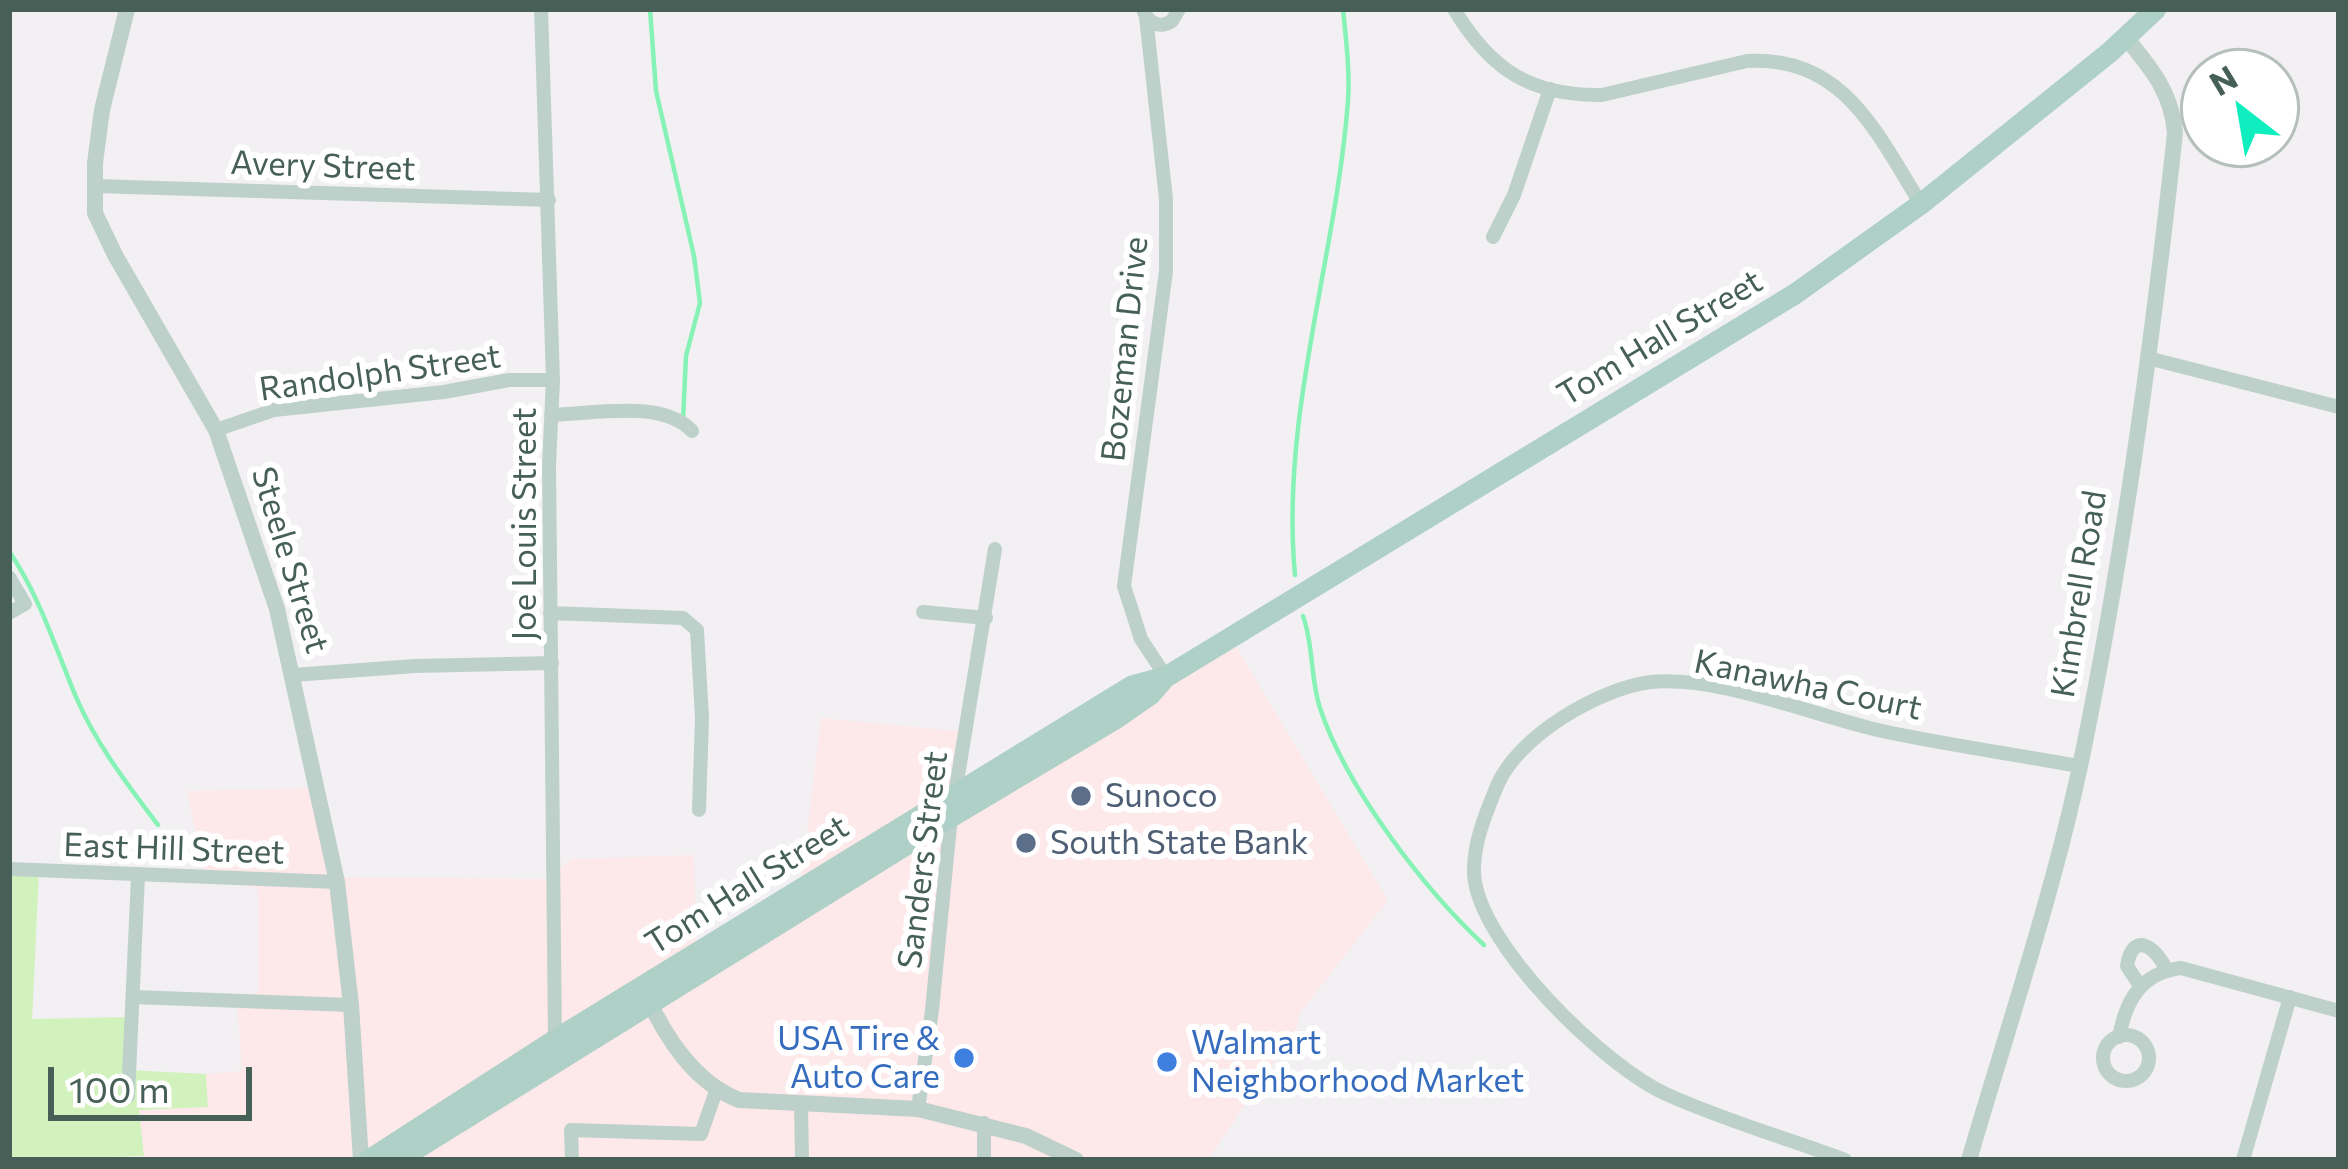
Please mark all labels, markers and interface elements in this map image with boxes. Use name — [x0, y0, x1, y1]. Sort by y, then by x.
north arrow — [2180, 48, 2300, 168]
text: N — [2202, 55, 2244, 103]
street label: Avery Street — [230, 143, 416, 189]
street label: Bozeman Drive — [1094, 235, 1156, 463]
street label: Tom Hall Street — [1550, 261, 1770, 415]
street label: Randolph Street — [257, 336, 503, 410]
street label: Joe Louis Street — [505, 407, 545, 641]
street label: Steele Street — [243, 462, 337, 658]
street label: Kimbrell Road — [2043, 488, 2115, 700]
street label: Kanawha Court — [1691, 642, 1925, 728]
street label: Sanders Street — [890, 749, 956, 971]
place label: Sunoco — [1105, 776, 1217, 816]
marker: Sunoco — [1068, 783, 1094, 809]
street label: Tom Hall Street — [638, 807, 856, 963]
place label: South State Bank — [1050, 823, 1308, 863]
street label: East Hill Street — [63, 825, 285, 873]
marker: South State Bank — [1013, 830, 1039, 856]
place label: USA Tire & Auto Care — [777, 1019, 940, 1097]
place label: Walmart Neighborhood Market — [1191, 1023, 1524, 1101]
scale bar — [54, 1043, 258, 1117]
marker: USA Tire & Auto Care — [951, 1045, 977, 1071]
marker: Walmart Neighborhood Market — [1154, 1049, 1180, 1075]
text: 100 m — [69, 1066, 170, 1110]

